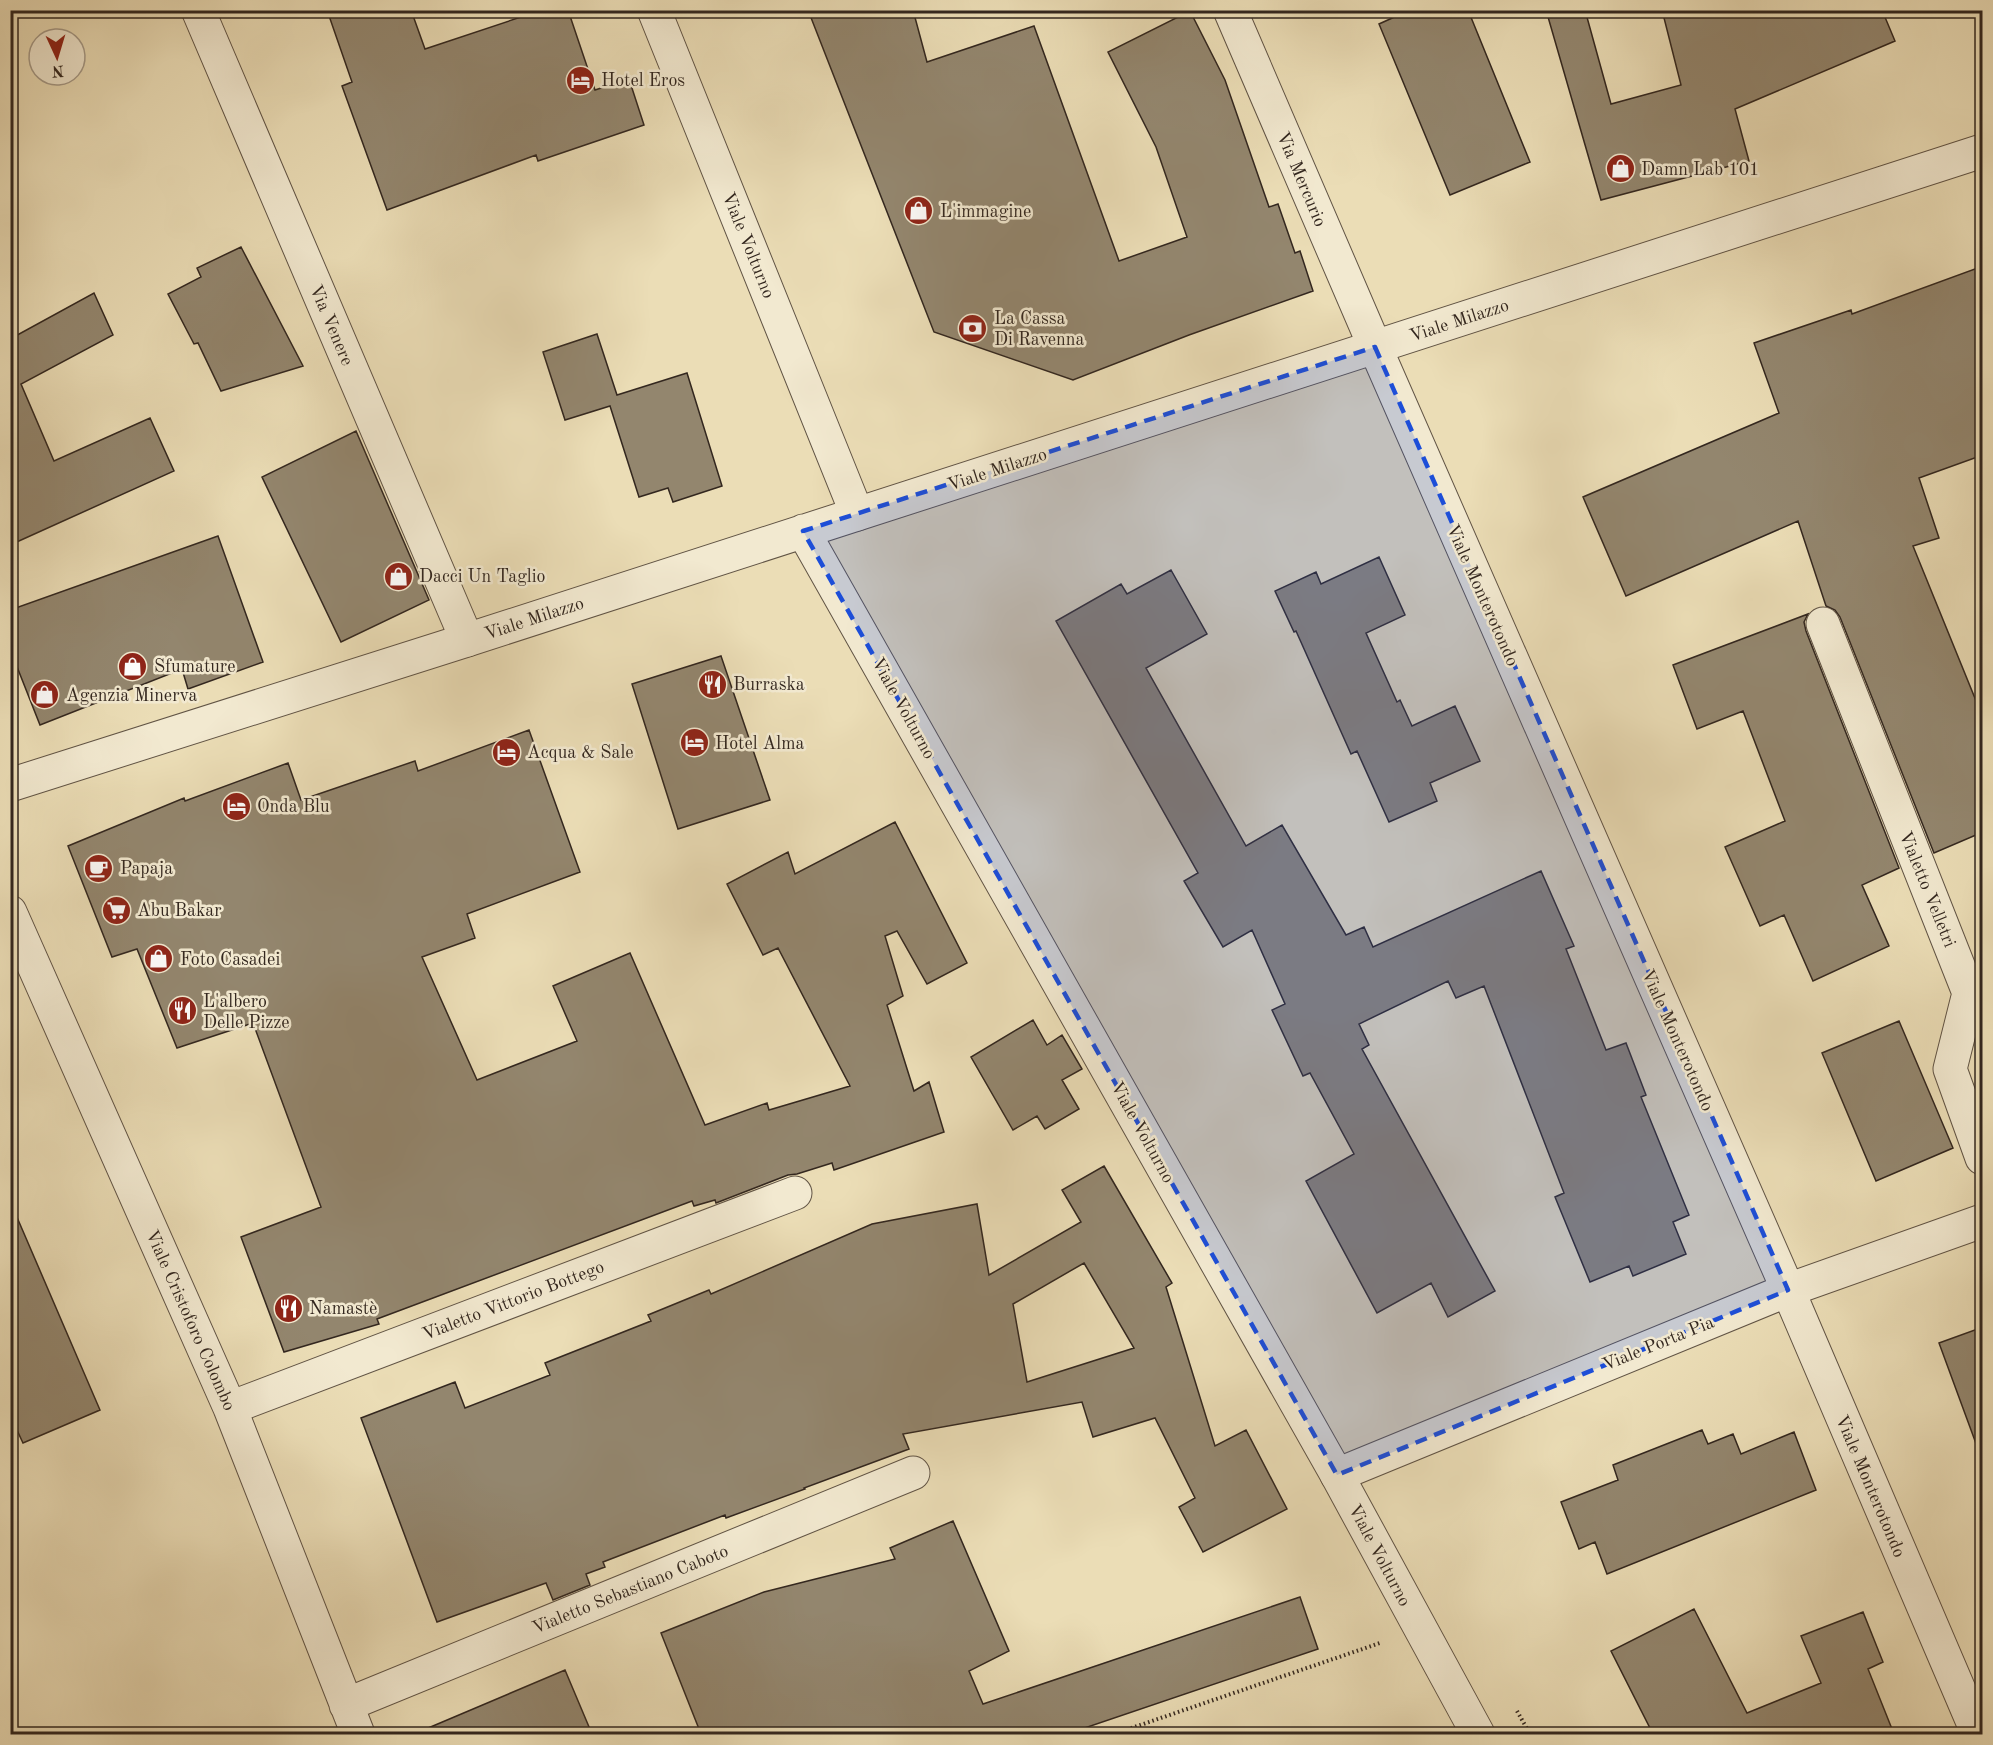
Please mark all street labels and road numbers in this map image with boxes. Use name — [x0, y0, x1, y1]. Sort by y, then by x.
street label: Via Mercurio — [1273, 129, 1329, 230]
street label: Viale Volturno — [719, 190, 778, 301]
street label: Via Venere — [306, 282, 356, 368]
street label: Viale Milazzo — [1407, 296, 1511, 346]
street label: Viale Milazzo — [945, 445, 1049, 495]
street label: Viale Monterotondo — [1443, 522, 1521, 669]
street label: Viale Milazzo — [482, 594, 586, 644]
street label: Viale Volturno — [868, 655, 938, 762]
street label: Vialetto Velletri — [1896, 829, 1959, 950]
street label: Viale Monterotondo — [1638, 967, 1716, 1114]
street label: Viale Volturno — [1107, 1079, 1177, 1186]
street label: Viale Cristoforo Colombo — [142, 1227, 238, 1414]
street label: Vialetto Vittorio Bottego — [420, 1258, 607, 1344]
street label: Viale Porta Pia — [1600, 1313, 1717, 1375]
street label: Viale Monterotondo — [1832, 1412, 1908, 1560]
street label: Viale Volturno — [1345, 1501, 1414, 1610]
street label: Vialetto Sebastiano Caboto — [530, 1542, 731, 1638]

